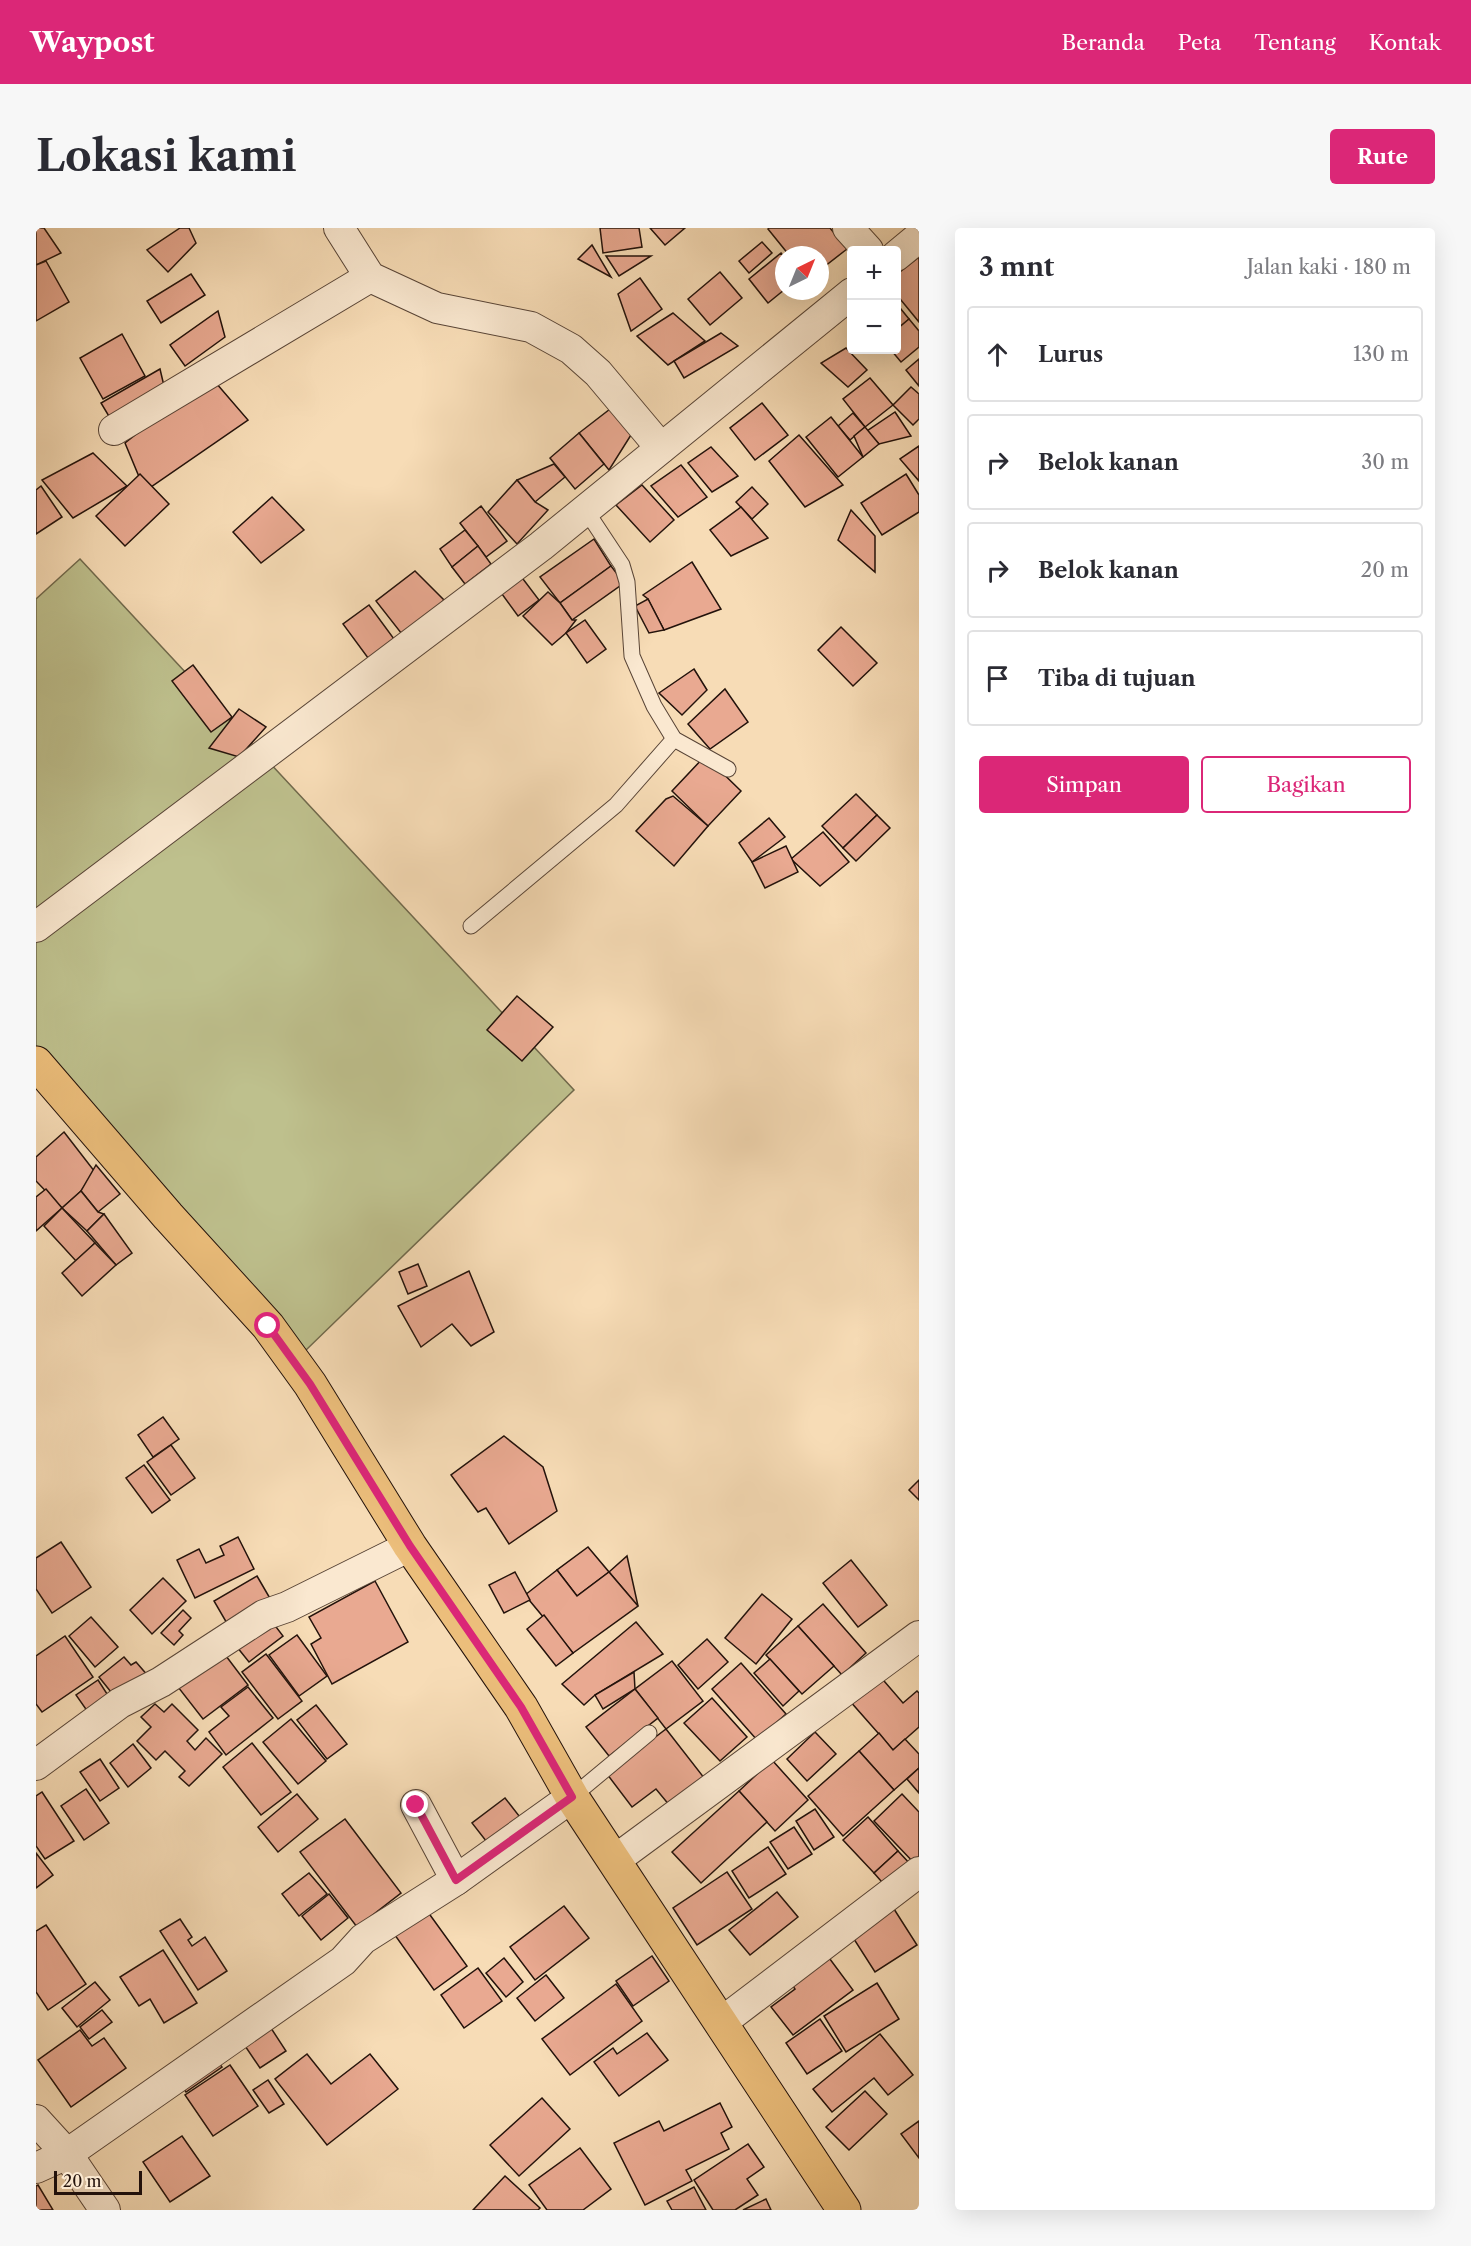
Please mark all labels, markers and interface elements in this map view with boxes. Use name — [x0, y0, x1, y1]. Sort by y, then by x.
text: Waypost — [30, 25, 154, 59]
text: Beranda — [1062, 30, 1145, 55]
text: Peta — [1178, 30, 1221, 55]
text: Tentang — [1254, 30, 1336, 55]
text: Kontak — [1369, 30, 1441, 55]
button: Rute — [1330, 129, 1435, 184]
text: Lokasi kami — [36, 130, 297, 182]
north arrow — [775, 246, 829, 300]
map controls — [847, 246, 901, 354]
button: + — [847, 246, 901, 300]
text: 3 mnt — [979, 251, 1054, 283]
text: Jalan kaki · 180 m — [1247, 255, 1411, 279]
button: − — [847, 300, 901, 354]
icon: ahead — [981, 338, 1014, 371]
text: Lurus — [1038, 341, 1103, 368]
text: 130 m — [1353, 342, 1409, 366]
icon: right — [981, 446, 1014, 479]
text: Belok kanan — [1038, 449, 1179, 476]
text: 30 m — [1361, 450, 1409, 474]
icon: right — [981, 554, 1014, 587]
text: Belok kanan — [1038, 557, 1179, 584]
text: 20 m — [1361, 558, 1409, 582]
icon: arrive — [981, 662, 1014, 695]
text: Tiba di tujuan — [1038, 665, 1196, 692]
button: Simpan — [979, 756, 1189, 813]
button: Bagikan — [1201, 756, 1411, 813]
route start — [254, 1312, 280, 1338]
route end — [402, 1791, 428, 1817]
scale bar — [54, 2168, 142, 2196]
text: 20 m — [63, 2171, 102, 2191]

